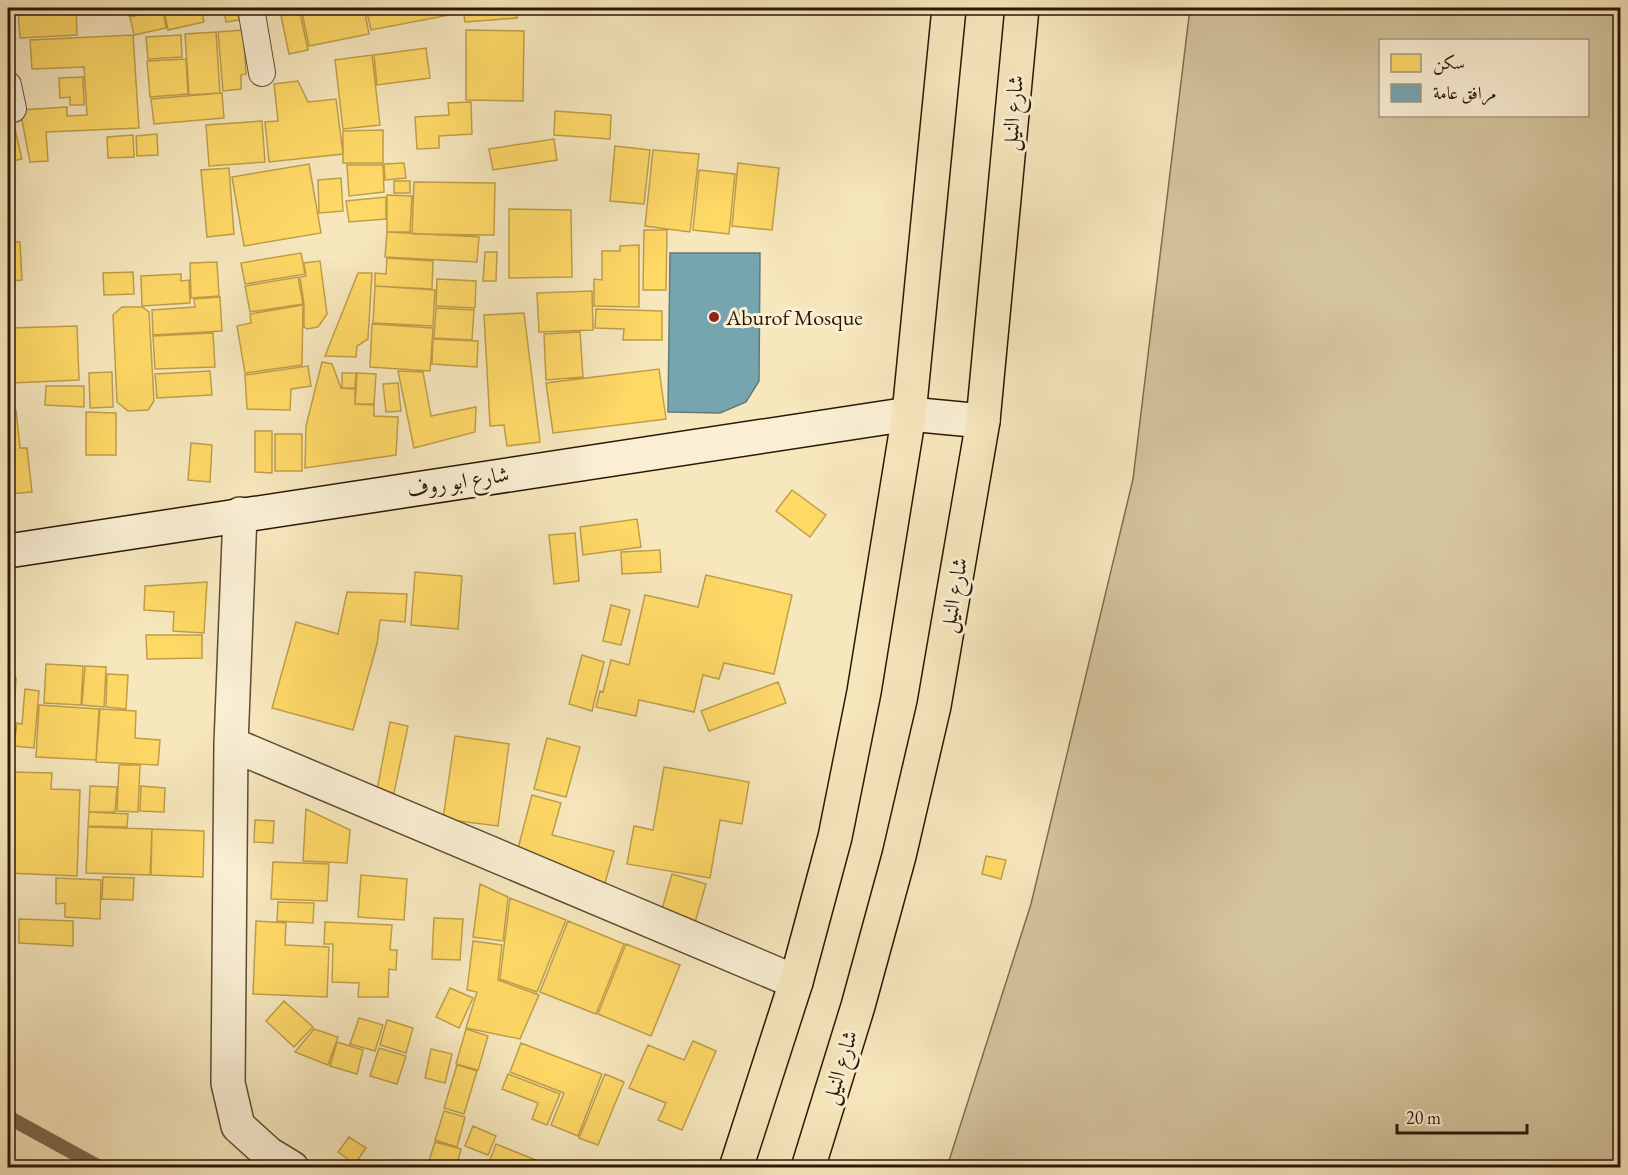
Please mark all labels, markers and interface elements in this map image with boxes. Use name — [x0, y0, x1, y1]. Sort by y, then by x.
legend — [1379, 39, 1589, 117]
text: سكن — [1433, 51, 1465, 75]
street label: شارع النيل — [995, 74, 1034, 153]
text: مرافق عامة — [1433, 81, 1496, 106]
place label: Aburof Mosque — [725, 303, 863, 332]
marker: Aburof Mosque — [707, 310, 721, 324]
street label: شارع ابو روف — [405, 459, 512, 508]
street label: شارع النيل — [933, 555, 978, 636]
street label: شارع النيل — [814, 1027, 868, 1109]
scale bar — [1397, 1097, 1528, 1135]
text: 20 m — [1406, 1106, 1441, 1129]

